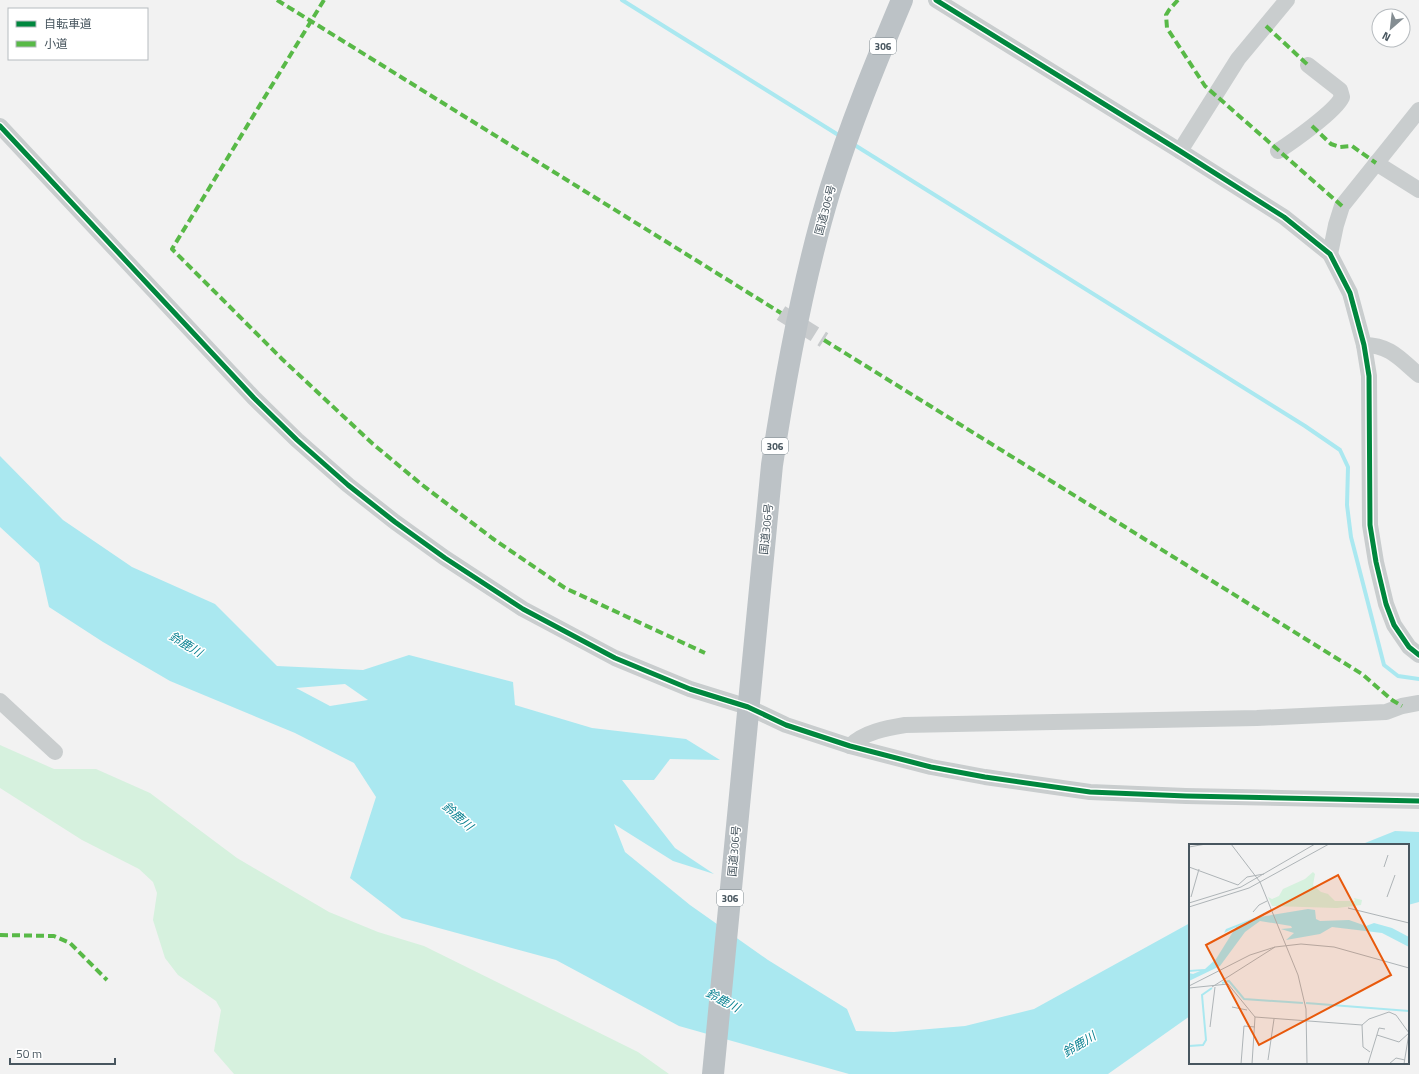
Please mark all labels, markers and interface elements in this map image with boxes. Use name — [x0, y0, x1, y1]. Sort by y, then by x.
legend — [8, 8, 148, 60]
north arrow — [1371, 8, 1411, 48]
text: 自転車道 — [44, 14, 92, 33]
text: N — [1379, 28, 1393, 46]
text: 小道 — [44, 34, 68, 53]
road number: 306 — [870, 38, 896, 54]
street label: 国道306号 — [811, 183, 839, 237]
road number: 306 — [762, 438, 788, 454]
street label: 国道306号 — [755, 503, 777, 555]
water label: 鈴鹿川 — [166, 627, 208, 662]
water label: 鈴鹿川 — [438, 797, 479, 836]
street label: 国道306号 — [724, 825, 744, 877]
inset map — [1189, 844, 1409, 1064]
road number: 306 — [717, 890, 743, 906]
water label: 鈴鹿川 — [703, 983, 745, 1018]
water label: 鈴鹿川 — [1059, 1025, 1101, 1062]
scale bar — [10, 1040, 115, 1066]
text: 50 m — [16, 1044, 42, 1063]

